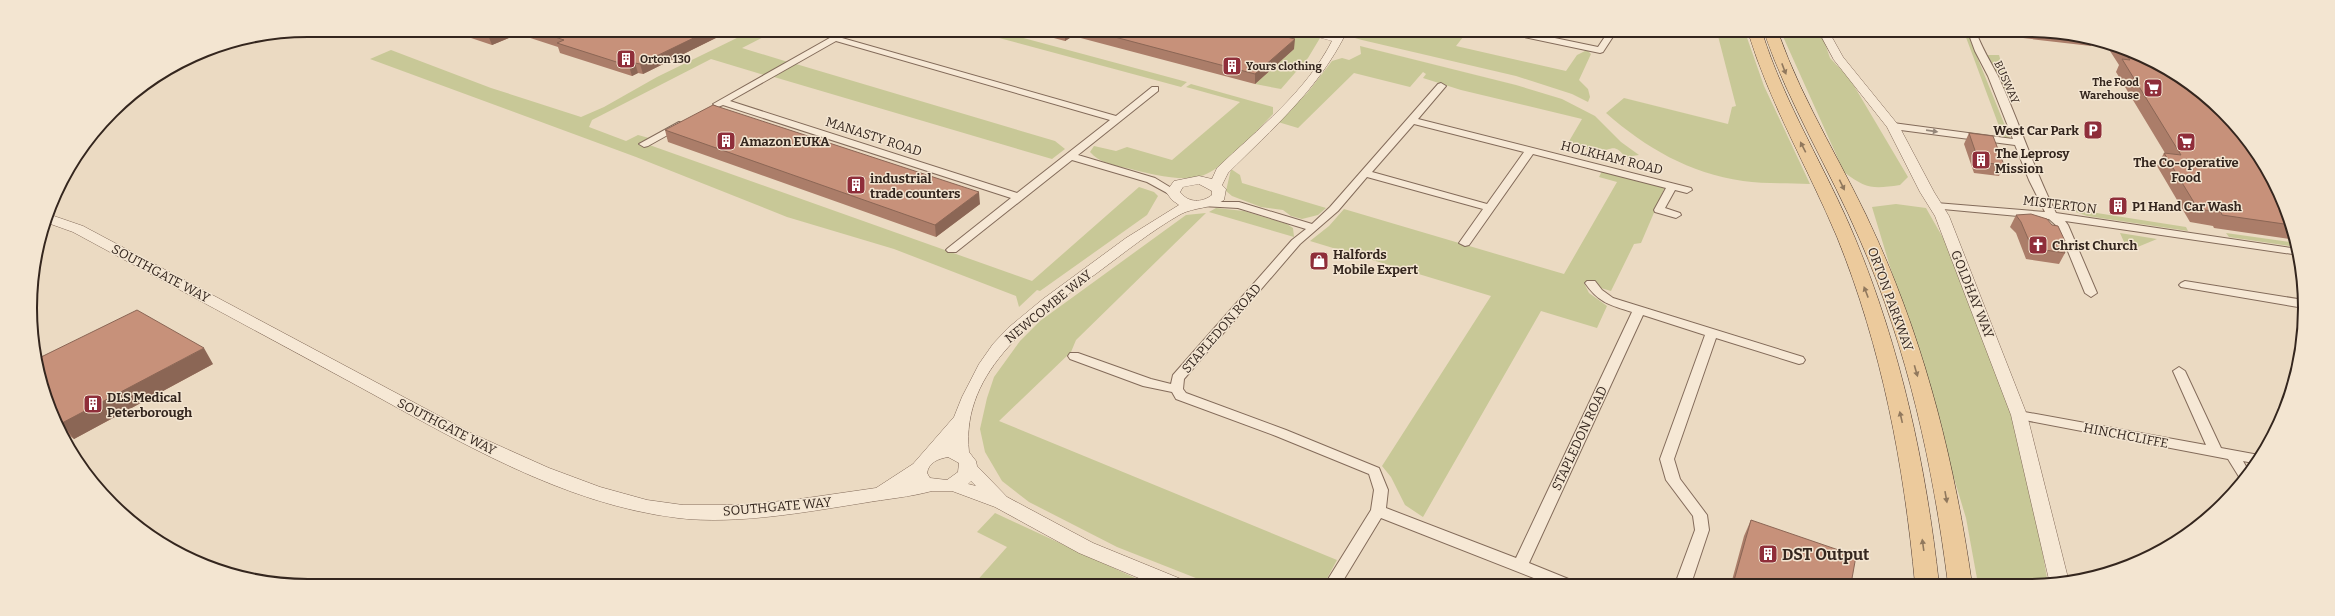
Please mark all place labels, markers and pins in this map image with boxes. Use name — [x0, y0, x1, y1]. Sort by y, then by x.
building icon: Orton 130 — [615, 48, 637, 70]
place label: Orton 130 — [640, 53, 691, 66]
building icon: Yours clothing — [1221, 55, 1243, 77]
place label: Yours clothing — [1246, 60, 1322, 73]
place label: The Food Warehouse — [2080, 76, 2139, 102]
supermarket icon: The Food Warehouse — [2142, 77, 2164, 99]
parking icon: West Car Park — [2082, 119, 2104, 141]
place label: West Car Park — [1993, 123, 2079, 138]
building icon: Amazon EUKA — [715, 130, 737, 152]
supermarket icon: The Co-operative Food — [2175, 131, 2197, 153]
place label: Amazon EUKA — [740, 134, 830, 149]
place label: The Leprosy Mission — [1995, 146, 2070, 176]
building icon: The Leprosy Mission — [1970, 149, 1992, 171]
place label: The Co-operative Food — [2133, 155, 2239, 185]
place label: industrial trade counters — [870, 171, 961, 201]
building icon: industrial trade counters — [845, 174, 867, 196]
building icon: P1 Hand Car Wash — [2107, 195, 2129, 217]
place label: P1 Hand Car Wash — [2132, 199, 2243, 214]
church icon: Christ Church — [2027, 234, 2049, 256]
place label: Christ Church — [2052, 238, 2138, 253]
place label: Halfords Mobile Expert — [1333, 247, 1418, 277]
shop icon: Halfords Mobile Expert — [1308, 250, 1330, 272]
place label: DLS Medical Peterborough — [107, 390, 193, 420]
building icon: DLS Medical Peterborough — [82, 393, 104, 415]
building icon: DST Output — [1757, 543, 1779, 565]
place label: DST Output — [1782, 545, 1870, 564]

